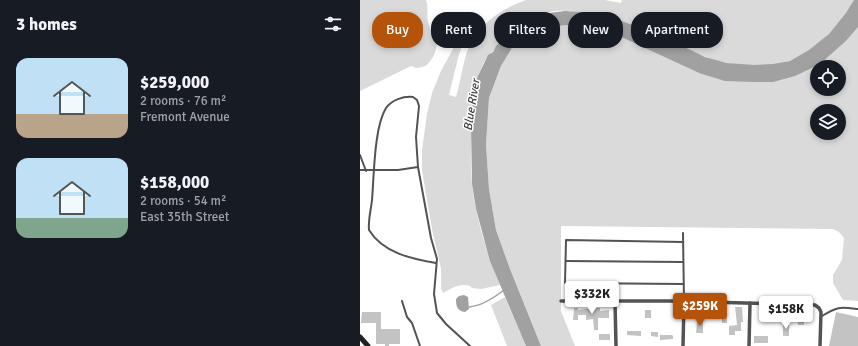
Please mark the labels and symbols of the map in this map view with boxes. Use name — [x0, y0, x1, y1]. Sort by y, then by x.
water label: Blue River — [461, 77, 484, 132]
pin: $332K — [564, 281, 620, 315]
pin: $259K — [672, 293, 728, 327]
pin: $158K — [758, 296, 814, 330]

